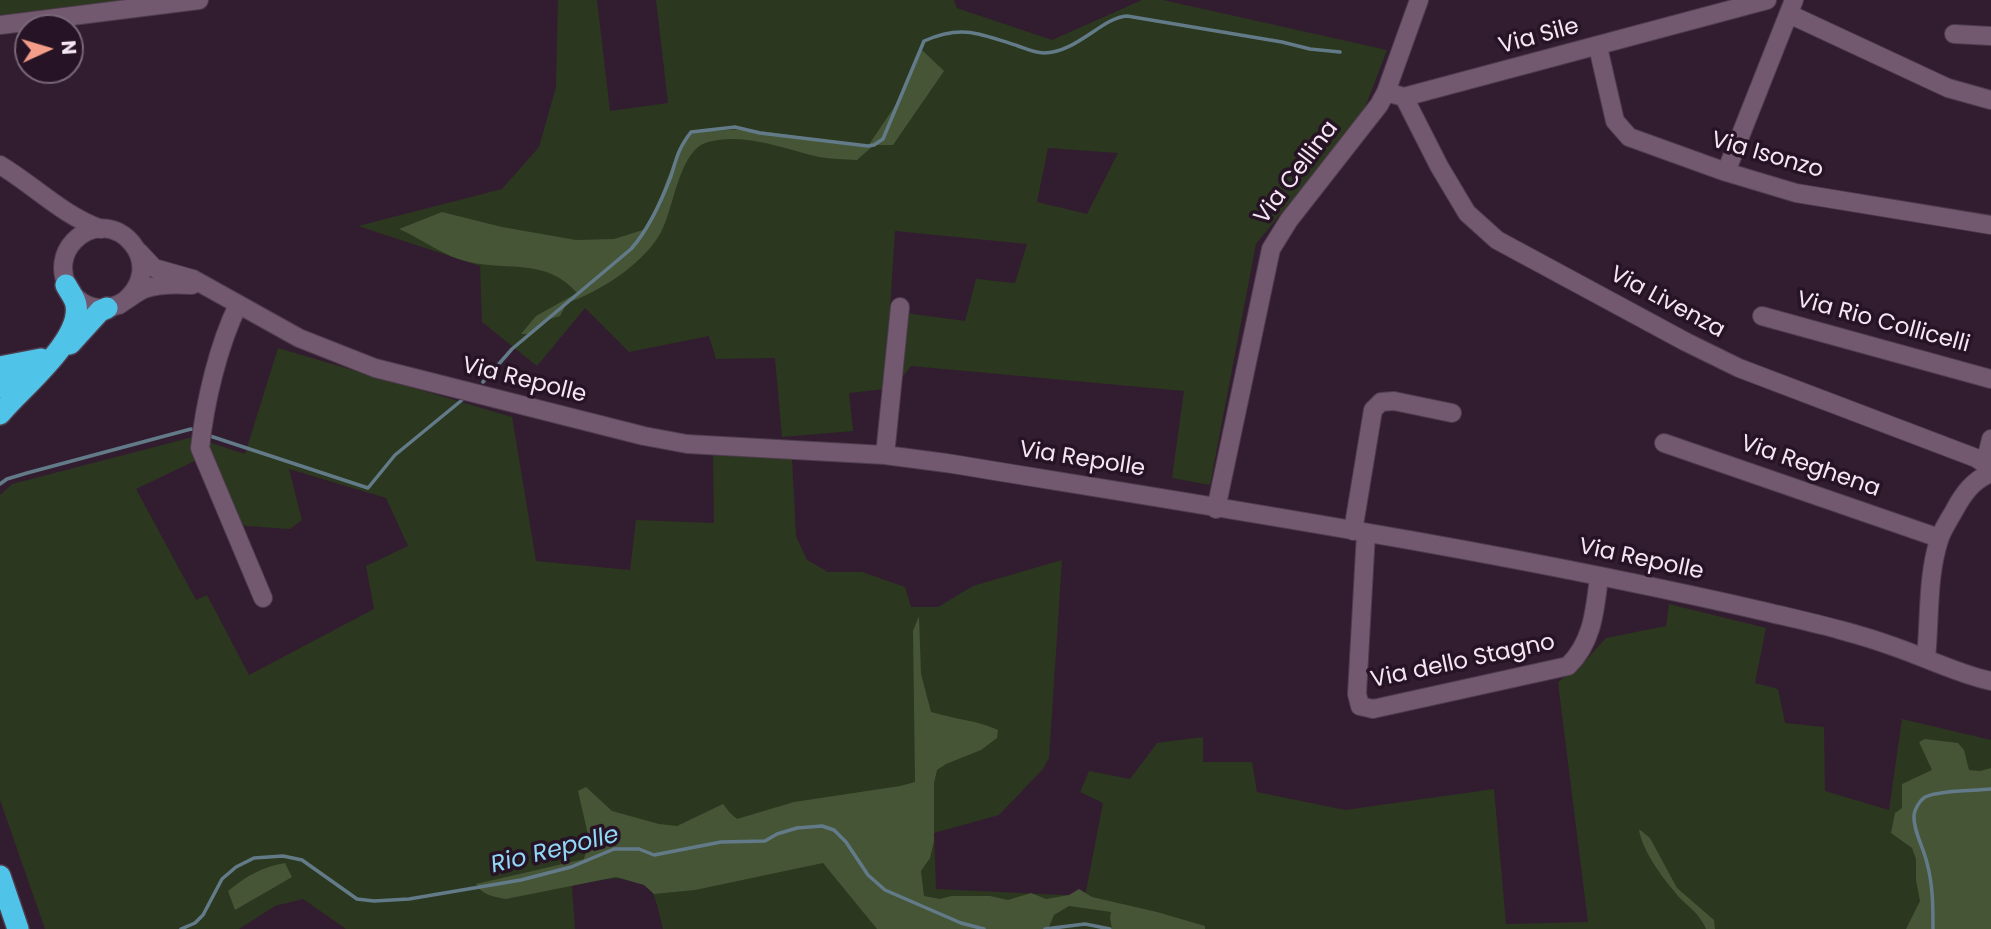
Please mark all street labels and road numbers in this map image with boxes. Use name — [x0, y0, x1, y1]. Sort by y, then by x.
street label: Via Sile — [1496, 13, 1582, 61]
street label: Via Cellina — [1249, 116, 1345, 230]
street label: Via Isonzo — [1708, 127, 1826, 185]
street label: Via Livenza — [1605, 261, 1729, 345]
street label: Via Rio Collicelli — [1793, 287, 1973, 359]
street label: Via Repolle — [459, 352, 589, 410]
street label: Via Reghena — [1737, 430, 1883, 504]
street label: Via Repolle — [1017, 436, 1147, 484]
street label: Via Repolle — [1576, 533, 1706, 587]
street label: Via dello Stagno — [1369, 629, 1557, 695]

